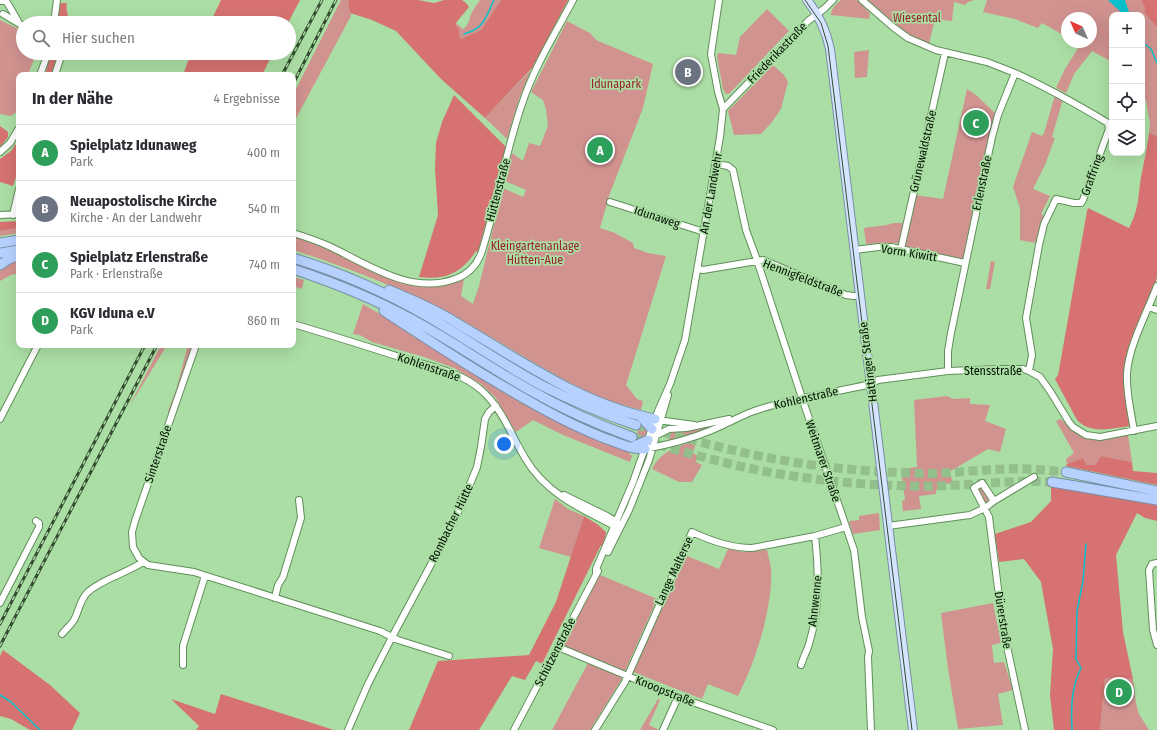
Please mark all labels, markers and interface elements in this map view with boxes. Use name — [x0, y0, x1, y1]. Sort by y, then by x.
park label: Wiesental — [893, 11, 941, 25]
north arrow — [1061, 12, 1097, 48]
map controls — [1109, 12, 1145, 156]
button: + — [1109, 12, 1145, 48]
search box — [16, 16, 296, 60]
street label: Friederikastraße — [744, 19, 810, 87]
icon: search — [30, 27, 52, 49]
text: Hier suchen — [62, 29, 135, 47]
button: − — [1109, 48, 1145, 84]
pin: B — [675, 57, 701, 87]
park label: Idunapark — [591, 77, 641, 91]
button: locate — [1109, 84, 1145, 120]
text: In der Nähe — [32, 88, 113, 109]
text: 4 Ergebnisse — [214, 91, 280, 106]
pin: C — [963, 108, 989, 138]
street label: Grünewaldstraße — [907, 109, 939, 193]
button: layers — [1109, 120, 1145, 156]
pin: A — [587, 135, 613, 165]
text: Spielplatz Idunaweg — [70, 136, 196, 154]
text: A — [41, 145, 49, 160]
text: 400 m — [247, 145, 280, 160]
street label: An der Landwehr — [697, 150, 725, 235]
street label: Graffring — [1078, 152, 1106, 198]
text: Park — [70, 154, 93, 169]
street label: Erlenstraße — [969, 154, 995, 212]
street label: Hüttenstraße — [483, 157, 513, 223]
text: Neuapostolische Kirche — [70, 192, 217, 210]
text: B — [41, 201, 49, 216]
text: 540 m — [248, 201, 280, 216]
street label: Idunaweg — [632, 203, 682, 231]
text: Kirche · An der Landwehr — [70, 210, 202, 225]
park label: Kleingartenanlage Hütten-Aue — [491, 239, 579, 267]
street label: Vorm Kiwitt — [880, 242, 938, 264]
text: Spielplatz Erlenstraße — [70, 248, 208, 266]
street label: Hennigfeldstraße — [761, 256, 845, 300]
text: C — [42, 257, 48, 272]
text: 740 m — [249, 257, 280, 272]
text: Park · Erlenstraße — [70, 266, 163, 281]
text: KGV Iduna e.V — [70, 304, 155, 322]
text: D — [41, 313, 49, 328]
text: 860 m — [247, 313, 280, 328]
street label: Hattinger Straße — [856, 321, 880, 403]
text: Park — [70, 322, 93, 337]
street label: Kohlenstraße — [396, 350, 462, 384]
street label: Stensstraße — [964, 364, 1022, 378]
street label: Kohlenstraße — [773, 384, 839, 412]
street label: Weitmarer Straße — [802, 418, 844, 504]
street label: Sinterstraße — [142, 423, 174, 485]
your location — [494, 434, 514, 454]
street label: Rombacher Hütte — [426, 481, 476, 565]
street label: Lange Malterse — [652, 535, 696, 607]
street label: Ahnwenne — [805, 575, 825, 627]
street label: Dürerstraße — [992, 590, 1014, 650]
street label: Schützenstraße — [532, 615, 578, 689]
street label: Knoopstraße — [633, 673, 697, 709]
pin: D — [1106, 677, 1132, 707]

